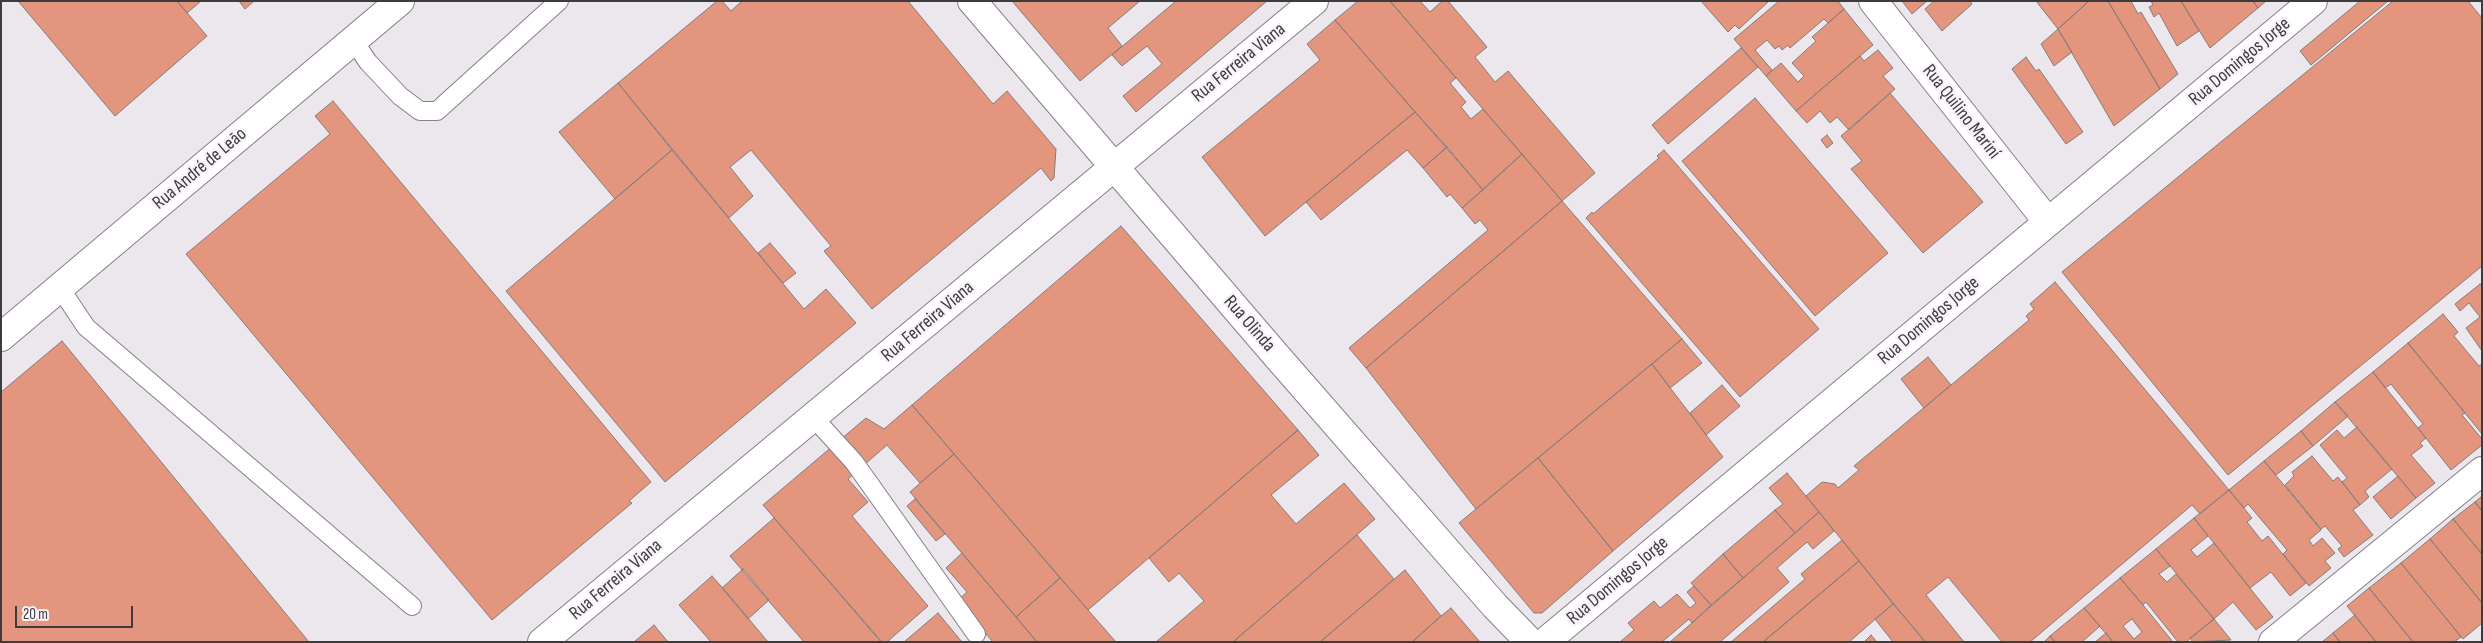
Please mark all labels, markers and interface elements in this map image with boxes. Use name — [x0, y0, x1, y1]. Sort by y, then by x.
street label: Rua Domingos Jorge — [2185, 13, 2295, 111]
street label: Rua Ferreira Viana — [1188, 18, 1290, 108]
street label: Rua Quilino Mariní — [1917, 60, 2005, 164]
street label: Rua André de Leão — [148, 123, 252, 215]
street label: Rua Domingos Jorge — [1874, 272, 1984, 370]
street label: Rua Ferreira Viana — [877, 277, 979, 367]
street label: Rua Olinda — [1218, 291, 1280, 357]
street label: Rua Domingos Jorge — [1563, 532, 1673, 630]
street label: Rua Ferreira Viana — [565, 535, 667, 625]
scale bar — [18, 596, 135, 628]
text: 20 m — [23, 605, 48, 624]

